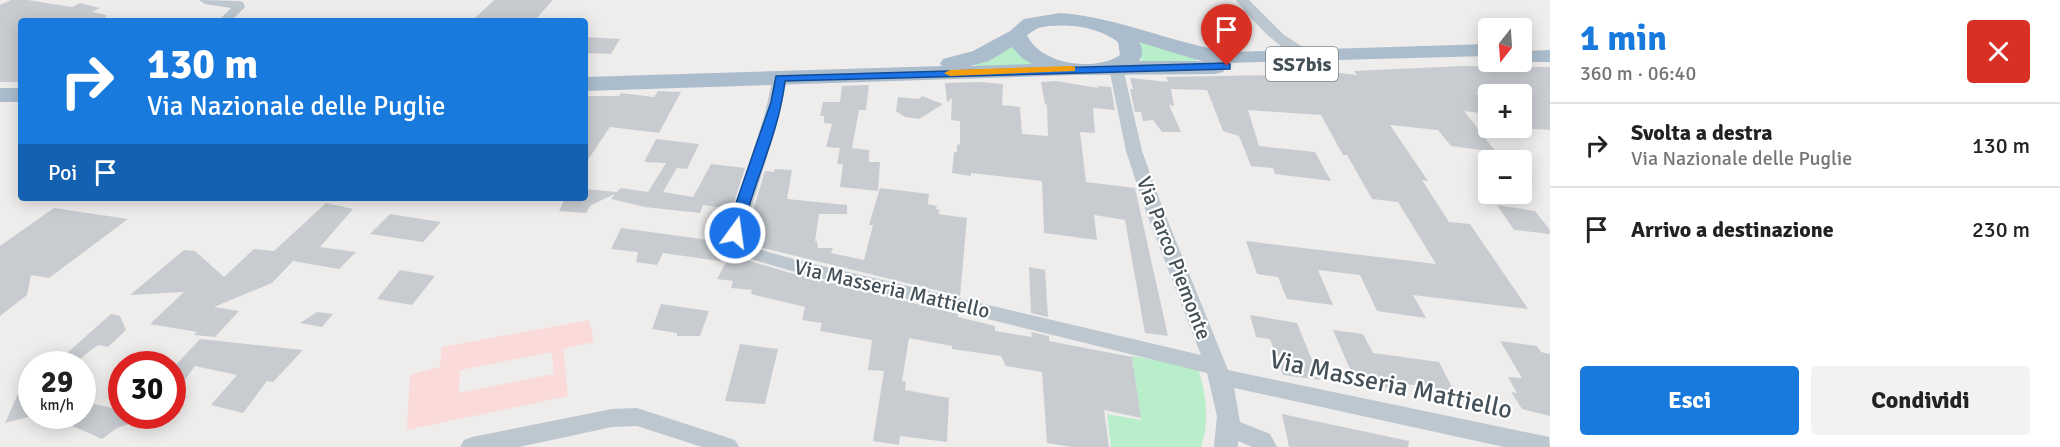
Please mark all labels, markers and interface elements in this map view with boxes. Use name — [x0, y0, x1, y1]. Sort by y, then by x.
pin — [1201, 4, 1252, 66]
icon: arrive — [1210, 13, 1243, 46]
text: 1 min — [1580, 16, 1667, 61]
north arrow — [1478, 18, 1532, 72]
map controls — [1478, 18, 1532, 204]
button: close — [1967, 20, 2030, 83]
text: 130 m — [147, 39, 258, 90]
icon: right — [48, 42, 126, 120]
road number: SS7bis — [1266, 47, 1338, 81]
text: 360 m · 06:40 — [1580, 61, 1696, 86]
button: + — [1478, 84, 1532, 138]
text: Via Nazionale delle Puglie — [147, 90, 446, 123]
text: Svolta a destra — [1631, 119, 1772, 146]
icon: right — [1580, 129, 1613, 162]
text: 130 m — [1972, 132, 2030, 159]
text: Via Nazionale delle Puglie — [1631, 146, 1852, 171]
button: − — [1478, 150, 1532, 204]
icon: arrive — [89, 156, 122, 189]
text: Poi — [48, 159, 77, 186]
street label: Via Parco Piemonte — [1131, 173, 1217, 343]
position arrow — [703, 201, 767, 265]
icon: arrive — [1580, 213, 1613, 246]
text: Arrivo a destinazione — [1631, 216, 1834, 243]
text: 230 m — [1972, 216, 2030, 243]
street label: Via Masseria Mattiello — [792, 254, 992, 324]
street label: Via Masseria Mattiello — [1266, 344, 1515, 426]
speed limit sign: 30 — [108, 351, 186, 429]
text: 29 — [41, 364, 73, 401]
button: Esci — [1580, 366, 1799, 435]
button: Condividi — [1811, 366, 2030, 435]
text: km/h — [40, 396, 74, 414]

